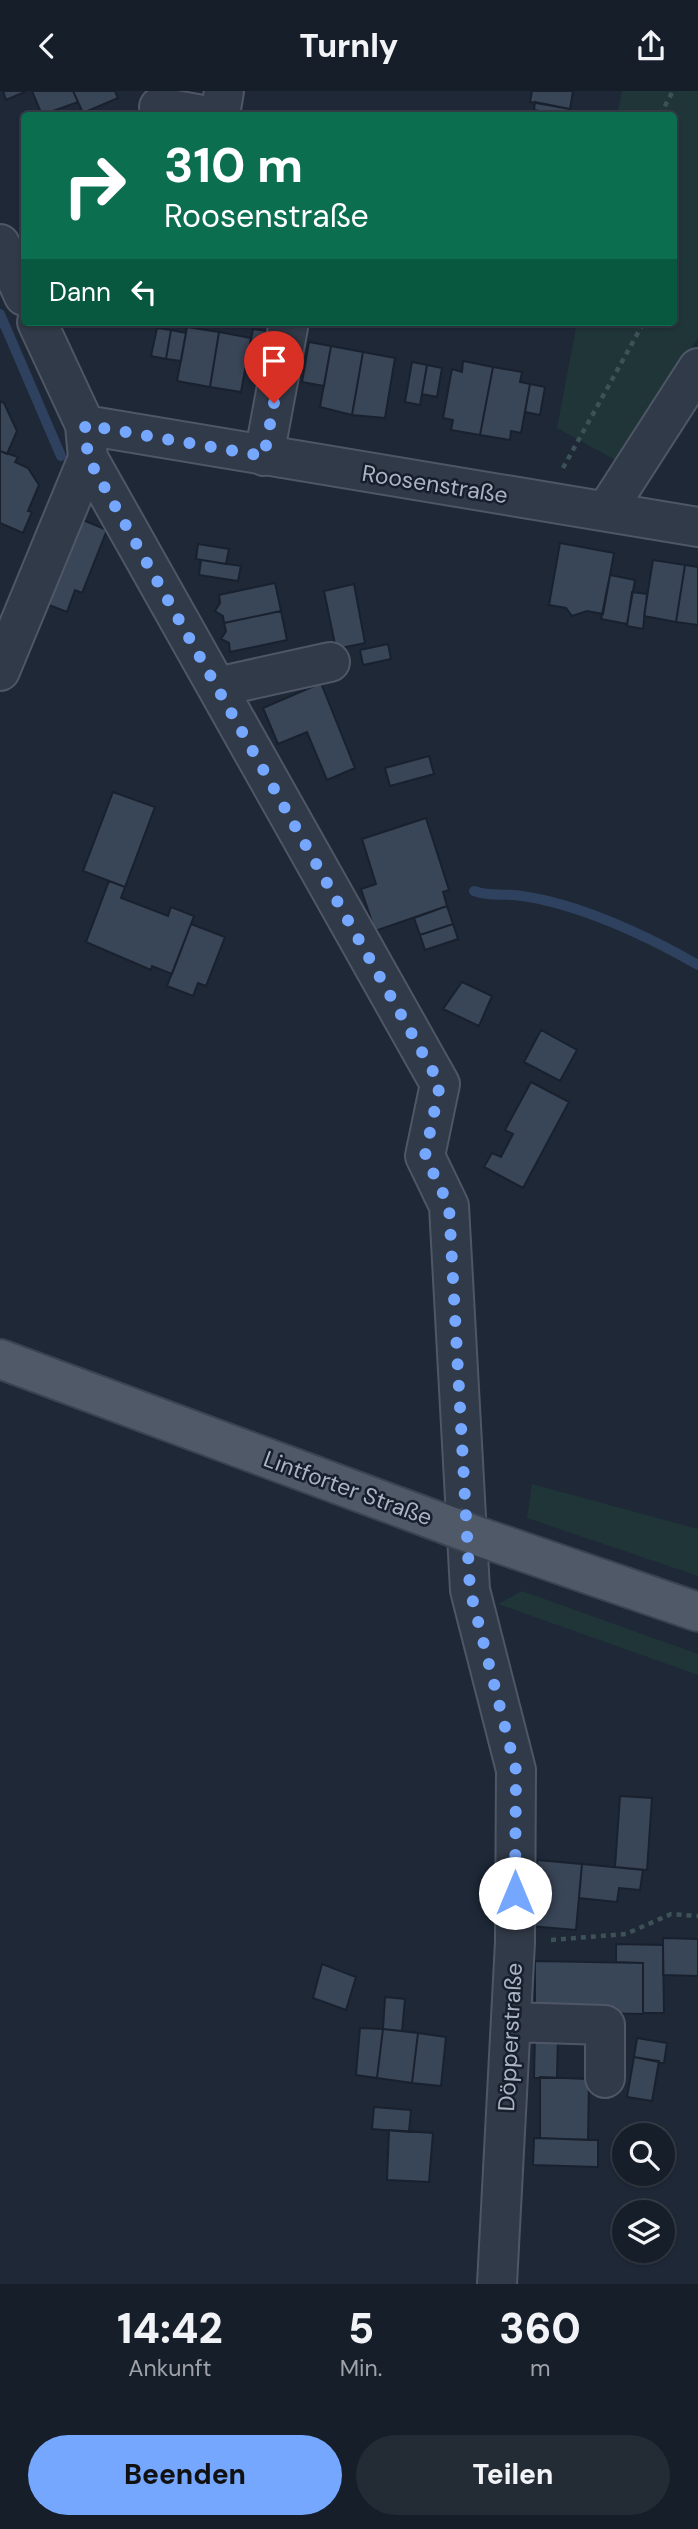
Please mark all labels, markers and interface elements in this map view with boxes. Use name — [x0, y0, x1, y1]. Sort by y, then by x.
text: Turnly — [300, 25, 398, 67]
icon: back — [28, 27, 66, 65]
icon: share — [632, 27, 670, 65]
text: 310 m — [164, 133, 303, 197]
icon: right — [49, 140, 140, 231]
text: Roosenstraße — [164, 195, 369, 237]
icon: left — [125, 273, 163, 311]
text: Dann — [49, 275, 111, 309]
pin — [244, 331, 304, 403]
icon: arrive — [255, 342, 293, 380]
street label: Roosenstraße — [360, 458, 510, 510]
street label: Lintforter Straße — [260, 1444, 436, 1532]
position arrow — [478, 1856, 552, 1930]
street label: Döpperstraße — [491, 1962, 529, 2112]
map controls — [612, 2123, 675, 2263]
button: search — [612, 2123, 675, 2186]
button: layers — [612, 2200, 675, 2263]
text: 14:42 — [117, 2301, 223, 2356]
text: 5 — [348, 2301, 374, 2356]
text: 360 — [499, 2301, 581, 2356]
text: Ankunft — [128, 2353, 211, 2383]
text: Min. — [340, 2353, 382, 2383]
text: m — [530, 2353, 550, 2383]
button: Beenden — [28, 2435, 342, 2515]
button: Teilen — [356, 2435, 670, 2515]

